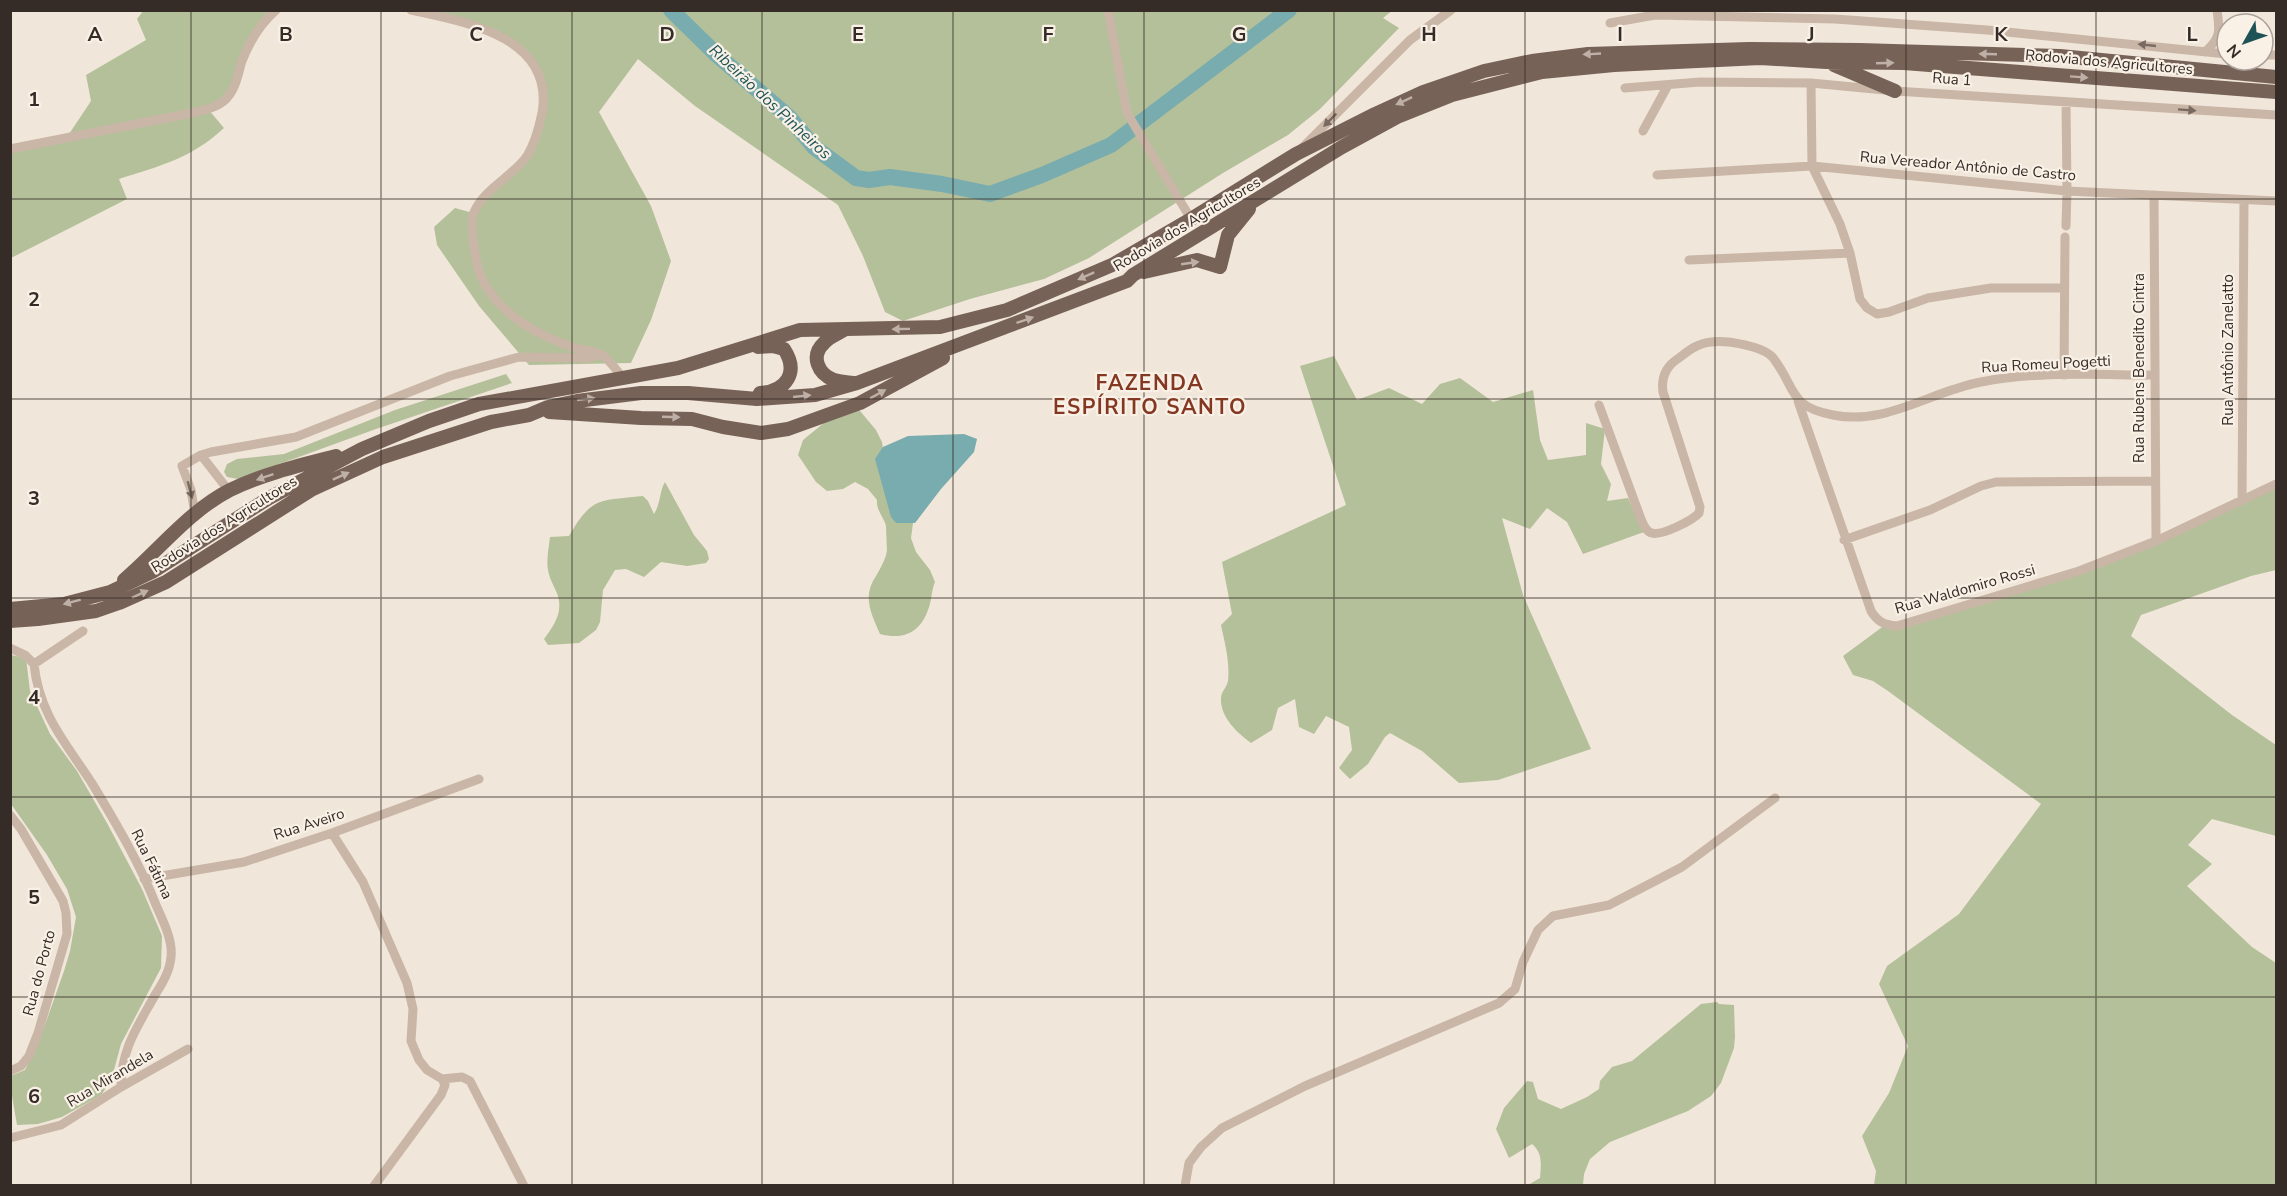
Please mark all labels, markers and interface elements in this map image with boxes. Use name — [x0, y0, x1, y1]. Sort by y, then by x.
north arrow — [2215, 12, 2275, 72]
text: A — [88, 21, 103, 48]
text: B — [279, 21, 293, 48]
text: C — [469, 21, 483, 48]
text: D — [659, 21, 675, 48]
text: E — [852, 21, 864, 48]
text: F — [1042, 21, 1054, 48]
text: G — [1232, 21, 1246, 48]
text: H — [1421, 21, 1437, 48]
text: I — [1617, 21, 1623, 48]
text: J — [1806, 21, 1815, 48]
text: K — [1994, 21, 2008, 48]
text: L — [2186, 21, 2198, 48]
text: N — [2222, 39, 2247, 63]
water label: Ribeirão dos Pinheiros — [704, 40, 836, 165]
one-way arrow — [2138, 41, 2157, 50]
street label: Rodovia dos Agricultores — [2024, 45, 2194, 79]
one-way arrow — [1979, 49, 1998, 58]
one-way arrow — [1582, 50, 1601, 59]
one-way arrow — [1875, 58, 1894, 68]
street label: Rua 1 — [1932, 68, 1972, 90]
one-way arrow — [2070, 72, 2089, 81]
text: 1 — [28, 86, 40, 113]
one-way arrow — [1395, 96, 1412, 105]
one-way arrow — [2178, 106, 2197, 115]
one-way arrow — [1324, 112, 1338, 126]
street label: Rua Vereador Antônio de Castro — [1859, 147, 2077, 185]
street label: Rodovia dos Agricultores — [1110, 172, 1264, 276]
one-way arrow — [1181, 258, 1200, 267]
one-way arrow — [1077, 271, 1095, 281]
street label: Rua Rubens Benedito Cintra — [2129, 273, 2149, 463]
street label: Rua Antônio Zanelatto — [2218, 274, 2238, 426]
text: 2 — [28, 286, 40, 313]
one-way arrow — [1016, 315, 1034, 325]
one-way arrow — [891, 324, 910, 334]
street label: Rua Romeu Pogetti — [1981, 351, 2111, 377]
district label: FAZENDA ESPÍRITO SANTO — [1053, 369, 1247, 421]
one-way arrow — [870, 389, 887, 399]
one-way arrow — [792, 391, 811, 401]
one-way arrow — [577, 395, 596, 404]
one-way arrow — [661, 413, 680, 422]
street label: Rodovia dos Agricultores — [147, 471, 301, 577]
one-way arrow — [333, 471, 351, 481]
one-way arrow — [256, 473, 274, 483]
one-way arrow — [186, 481, 195, 499]
text: 3 — [28, 485, 40, 512]
street label: Rua Waldomiro Rossi — [1892, 559, 2038, 619]
one-way arrow — [131, 589, 148, 598]
one-way arrow — [63, 598, 81, 607]
text: 4 — [28, 684, 40, 711]
street label: Rua Aveiro — [271, 803, 347, 845]
street label: Rua Fátima — [126, 826, 178, 902]
text: 5 — [28, 884, 40, 911]
street label: Rua do Porto — [18, 928, 60, 1018]
street label: Rua Mirandela — [63, 1044, 157, 1112]
text: 6 — [28, 1083, 40, 1110]

